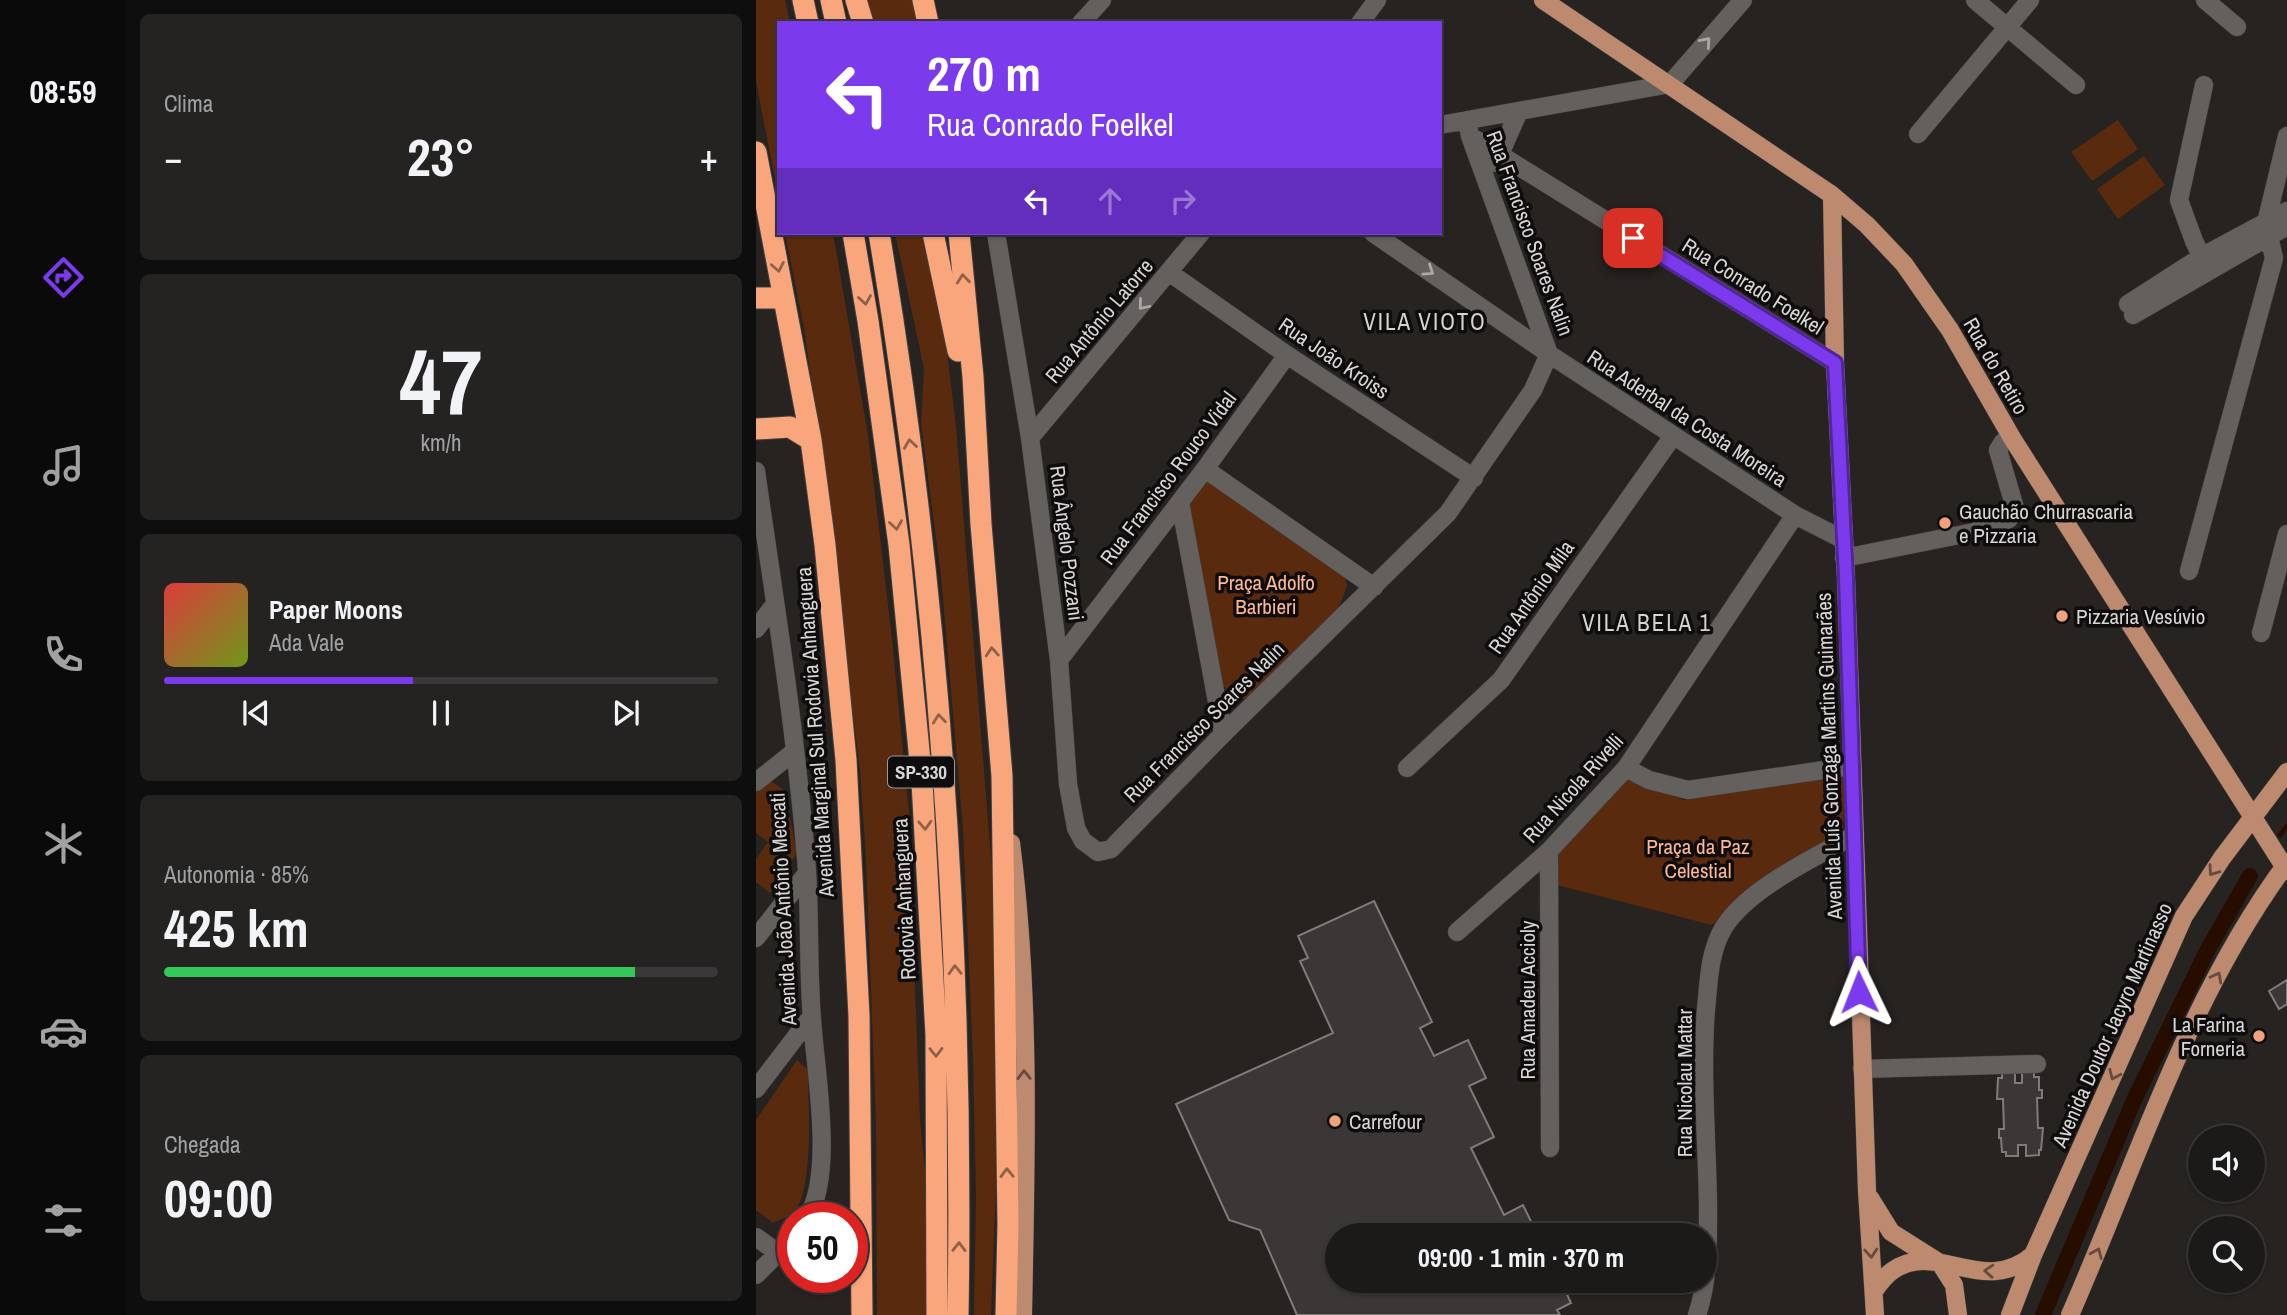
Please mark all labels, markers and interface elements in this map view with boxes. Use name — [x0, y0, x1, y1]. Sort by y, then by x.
one-way arrow — [1698, 37, 1710, 50]
text: 270 m — [927, 40, 1041, 106]
icon: left — [812, 49, 903, 140]
text: 08:59 — [29, 70, 97, 113]
text: Clima — [164, 88, 213, 119]
text: Rua Conrado Foelkel — [927, 103, 1174, 146]
text: 23° — [407, 122, 475, 192]
street label: Rua Francisco Soares Nalin — [1479, 126, 1581, 340]
text: − — [164, 132, 182, 183]
text: + — [700, 132, 718, 183]
icon: left — [1018, 182, 1056, 220]
icon: ahead — [1091, 182, 1129, 220]
icon: right — [1164, 182, 1202, 220]
pin — [1603, 208, 1663, 268]
icon: arrive — [1614, 219, 1652, 257]
street label: Rua Conrado Foelkel — [1677, 231, 1829, 341]
icon: directions — [39, 253, 88, 302]
street label: Rua Antônio Latorre — [1038, 253, 1160, 389]
one-way arrow — [770, 261, 785, 273]
one-way arrow — [1421, 263, 1434, 275]
one-way arrow — [956, 273, 971, 284]
one-way arrow — [857, 294, 872, 306]
one-way arrow — [1139, 296, 1151, 309]
district label: VILA VIOTO — [1363, 306, 1487, 337]
street label: Rua João Kroiss — [1273, 310, 1395, 406]
street label: Rua do Retiro — [1957, 312, 2035, 420]
text: 47 — [400, 320, 483, 442]
street label: Rua Aderbal da Costa Moreira — [1582, 342, 1793, 494]
street label: Rua Francisco Rouco Vidal — [1093, 385, 1243, 571]
text: km/h — [421, 427, 461, 458]
one-way arrow — [903, 438, 918, 450]
icon: music — [39, 441, 88, 490]
street label: Rua Ângelo Pozzani — [1043, 464, 1091, 622]
place label: Gauchão Churrascaria e Pizzaria — [1959, 497, 2134, 550]
marker: Gauchão Churrascaria e Pizzaria — [1937, 515, 1953, 531]
one-way arrow — [888, 519, 903, 531]
street label: Rua Antônio Mila — [1481, 534, 1581, 659]
street label: Avenida Marginal Sul Rodovia Anhanguera — [789, 566, 841, 899]
park label: Praça Adolfo Barbieri — [1217, 568, 1315, 621]
text: Paper Moons — [269, 592, 403, 627]
street label: Avenida Luís Gonzaga Martins Guimarães — [1809, 592, 1849, 921]
place label: Pizzaria Vesúvio — [2076, 602, 2205, 631]
district label: VILA BELA 1 — [1582, 607, 1712, 638]
marker: Pizzaria Vesúvio — [2054, 608, 2070, 624]
text: Ada Vale — [269, 627, 344, 658]
icon: phone — [39, 630, 88, 679]
street label: Rua Francisco Soares Nalin — [1117, 635, 1291, 809]
one-way arrow — [985, 646, 1000, 657]
icon: previous — [237, 694, 275, 732]
icon: pause — [422, 694, 460, 732]
icon: next — [607, 694, 645, 732]
one-way arrow — [932, 713, 947, 724]
street label: Rua Nicola Rivelli — [1516, 727, 1630, 849]
road number: SP-330 — [888, 757, 954, 788]
street label: Avenida João Antônio Meccati — [762, 792, 804, 1027]
street label: Rodovia Anhanguera — [885, 817, 923, 981]
icon: climate — [39, 819, 88, 868]
one-way arrow — [917, 820, 932, 831]
park label: Praça da Paz Celestial — [1646, 832, 1750, 885]
text: Autonomia · 85% — [164, 859, 309, 890]
one-way arrow — [2209, 863, 2221, 876]
text: 425 km — [164, 893, 309, 963]
street label: Avenida Doutor Jacyro Martinasso — [2044, 898, 2179, 1153]
street label: Rua Amadeu Accioly — [1513, 920, 1542, 1079]
position arrow — [1822, 955, 1896, 1029]
one-way arrow — [947, 965, 962, 976]
one-way arrow — [2209, 971, 2222, 984]
icon: car — [39, 1007, 88, 1056]
street label: Rua Nicolau Mattar — [1670, 1009, 1699, 1157]
place label: La Farina Forneria — [2172, 1010, 2245, 1063]
marker: La Farina Forneria — [2251, 1028, 2267, 1044]
one-way arrow — [928, 1047, 944, 1058]
one-way arrow — [2108, 1068, 2122, 1080]
one-way arrow — [1016, 1070, 1032, 1080]
place label: Carrefour — [1349, 1107, 1422, 1136]
marker: Carrefour — [1327, 1113, 1343, 1129]
map controls — [2188, 1125, 2265, 1293]
button: sound — [2188, 1125, 2265, 1202]
text: Chegada — [164, 1129, 241, 1160]
text: 09:00 — [164, 1163, 273, 1233]
one-way arrow — [1000, 1168, 1015, 1179]
icon: filters — [39, 1196, 88, 1245]
speed limit sign: 50 — [777, 1202, 868, 1293]
button: search — [2188, 1216, 2265, 1293]
text: 09:00 · 1 min · 370 m — [1418, 1240, 1624, 1275]
one-way arrow — [952, 1241, 967, 1252]
one-way arrow — [2089, 1247, 2103, 1260]
one-way arrow — [1863, 1248, 1878, 1259]
one-way arrow — [1983, 1264, 1994, 1279]

